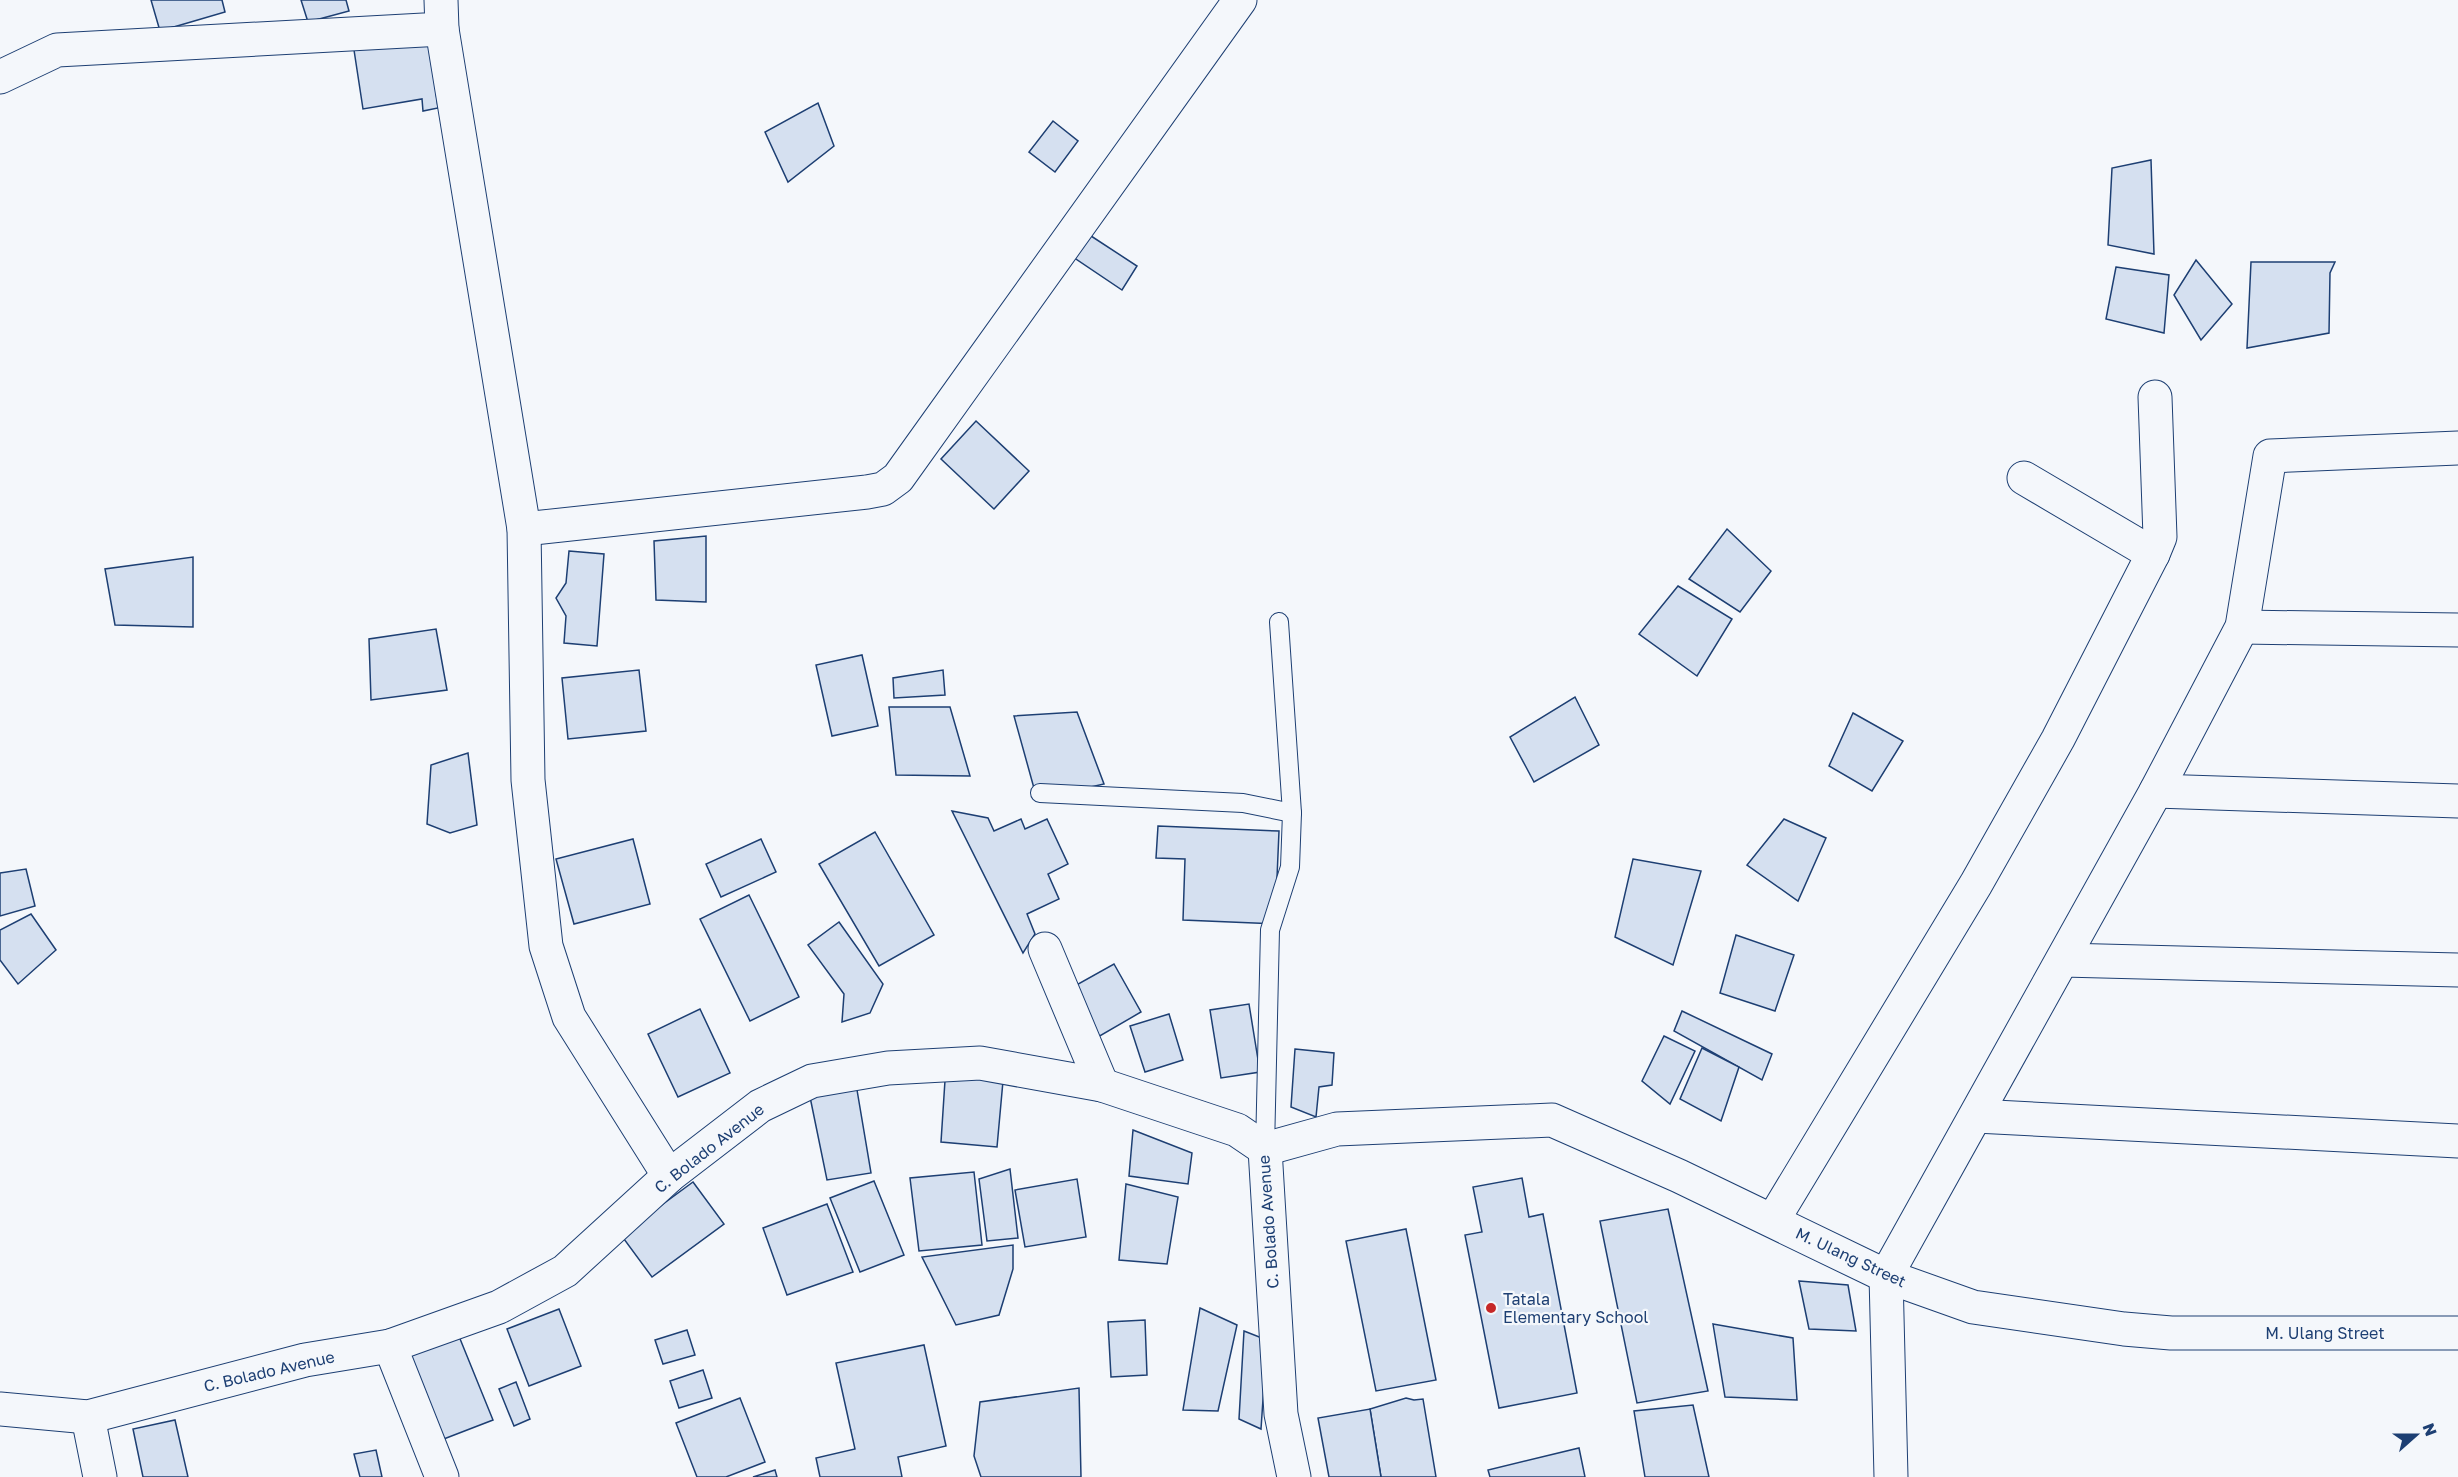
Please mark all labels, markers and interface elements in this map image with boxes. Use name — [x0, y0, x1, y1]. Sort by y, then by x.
street label: C. Bolado Avenue — [650, 1099, 768, 1197]
street label: C. Bolado Avenue — [1253, 1155, 1283, 1289]
street label: M. Ulang Street — [1793, 1223, 1909, 1291]
place label: Tatala Elementary School — [1503, 1289, 1648, 1327]
marker: Tatala Elementary School — [1484, 1301, 1498, 1315]
street label: M. Ulang Street — [2265, 1323, 2385, 1343]
street label: C. Bolado Avenue — [202, 1346, 336, 1396]
north arrow — [2386, 1405, 2446, 1465]
text: N — [2418, 1420, 2442, 1439]

